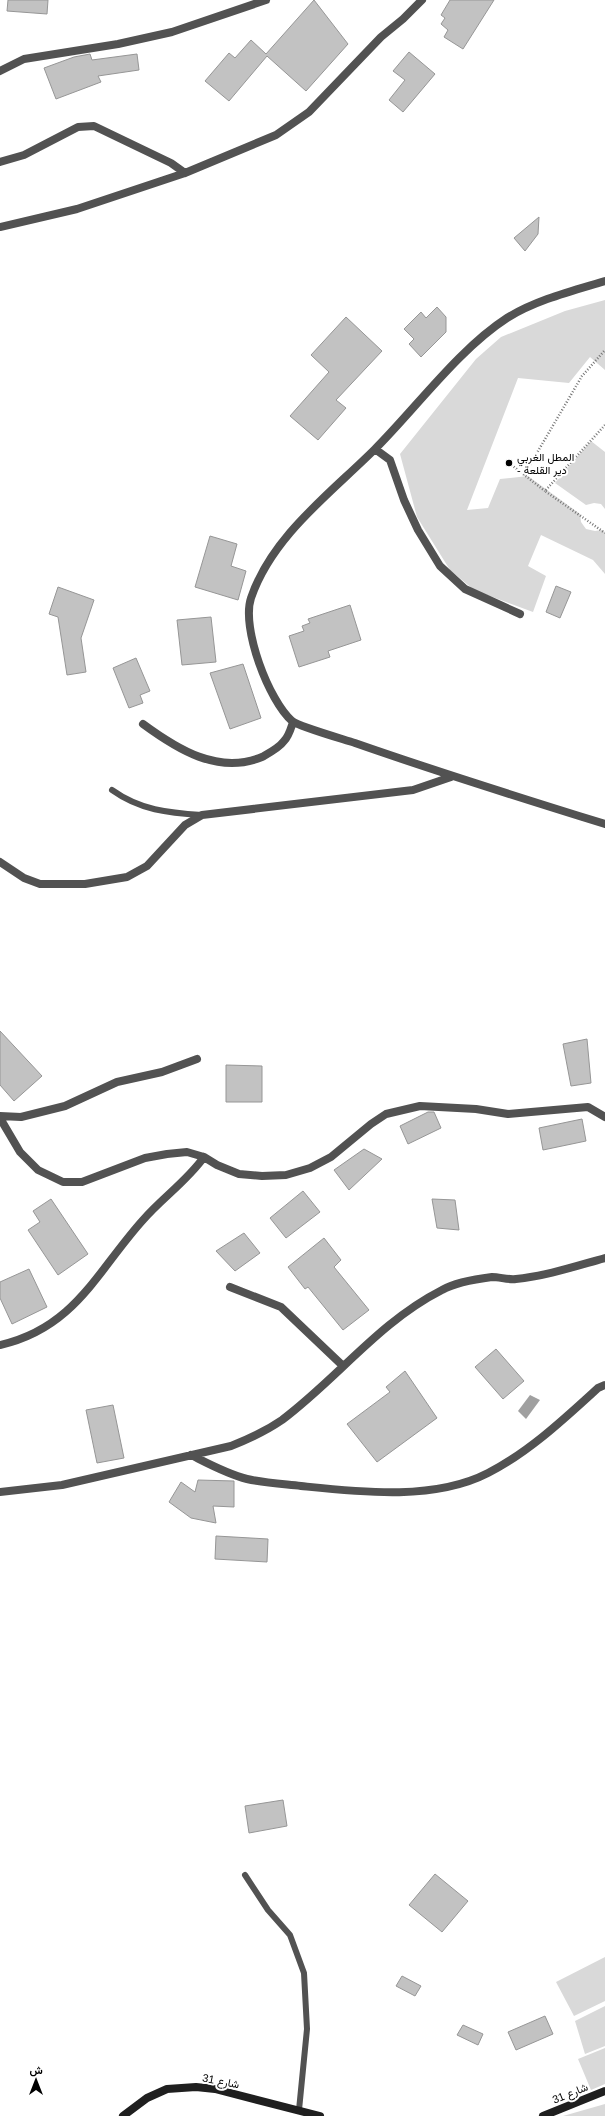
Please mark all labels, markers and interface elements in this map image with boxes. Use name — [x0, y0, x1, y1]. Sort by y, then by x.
place label: المطل الغربي - دير القلعة — [517, 451, 574, 477]
marker: المطل الغربي - دير القلعة — [504, 458, 514, 468]
north arrow — [16, 2060, 56, 2100]
text: ش — [29, 2064, 43, 2077]
street label: شارع 31 — [201, 2072, 241, 2092]
street label: شارع 31 — [550, 2080, 591, 2107]

